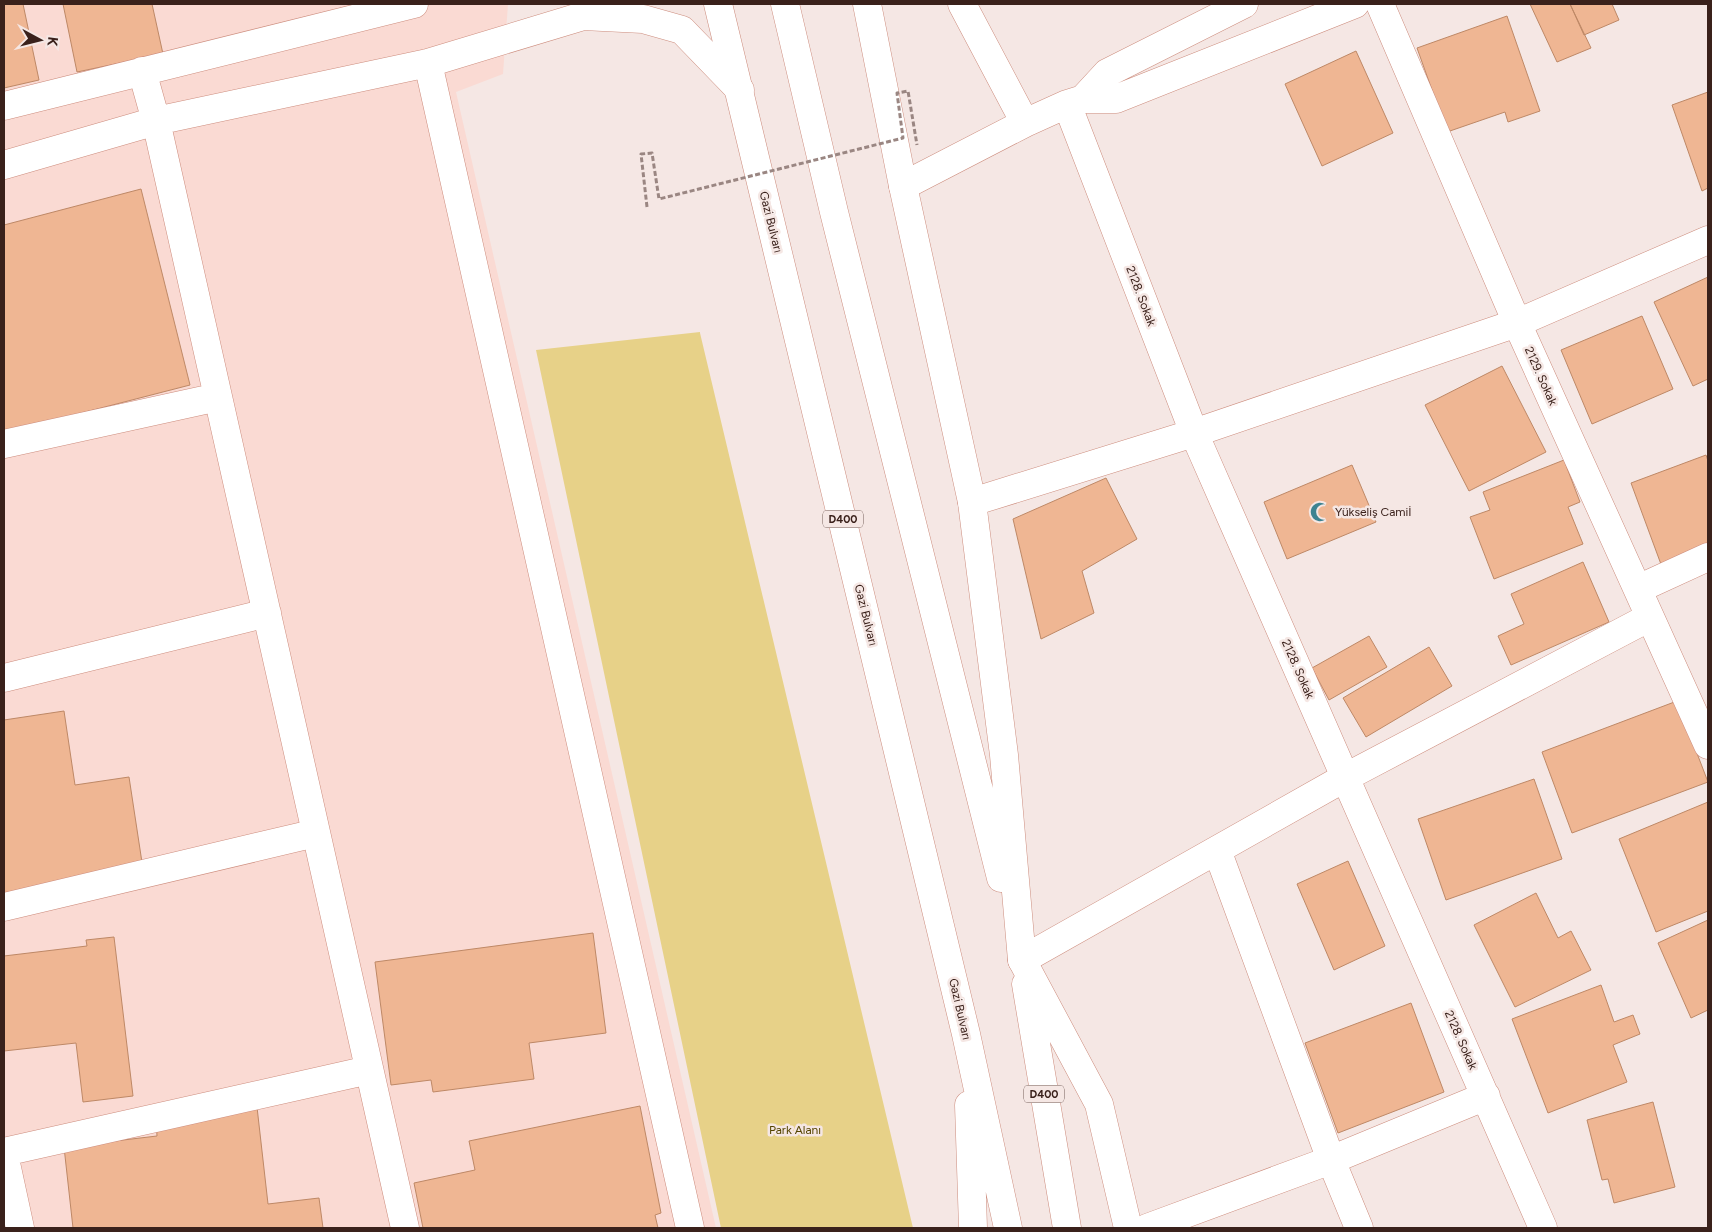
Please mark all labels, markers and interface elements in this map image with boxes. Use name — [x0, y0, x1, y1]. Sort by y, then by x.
north arrow — [15, 15, 65, 65]
text: K — [43, 36, 61, 48]
street label: Gazi Bulvarı — [757, 190, 785, 254]
street label: 2128. Sokak — [1123, 264, 1159, 328]
street label: 2129. Sokak — [1522, 345, 1560, 408]
mosque icon: Yükseliş Camiİ — [1309, 501, 1331, 523]
place label: Yükseliş Camiİ — [1335, 505, 1412, 519]
road number: D400 — [823, 510, 863, 528]
street label: Gazi Bulvarı — [852, 583, 880, 647]
street label: 2128. Sokak — [1279, 637, 1317, 701]
street label: Gazi Bulvarı — [946, 977, 974, 1041]
street label: 2128. Sokak — [1442, 1008, 1480, 1072]
road number: D400 — [1024, 1086, 1064, 1102]
park label: Park Alanı — [769, 1123, 821, 1137]

